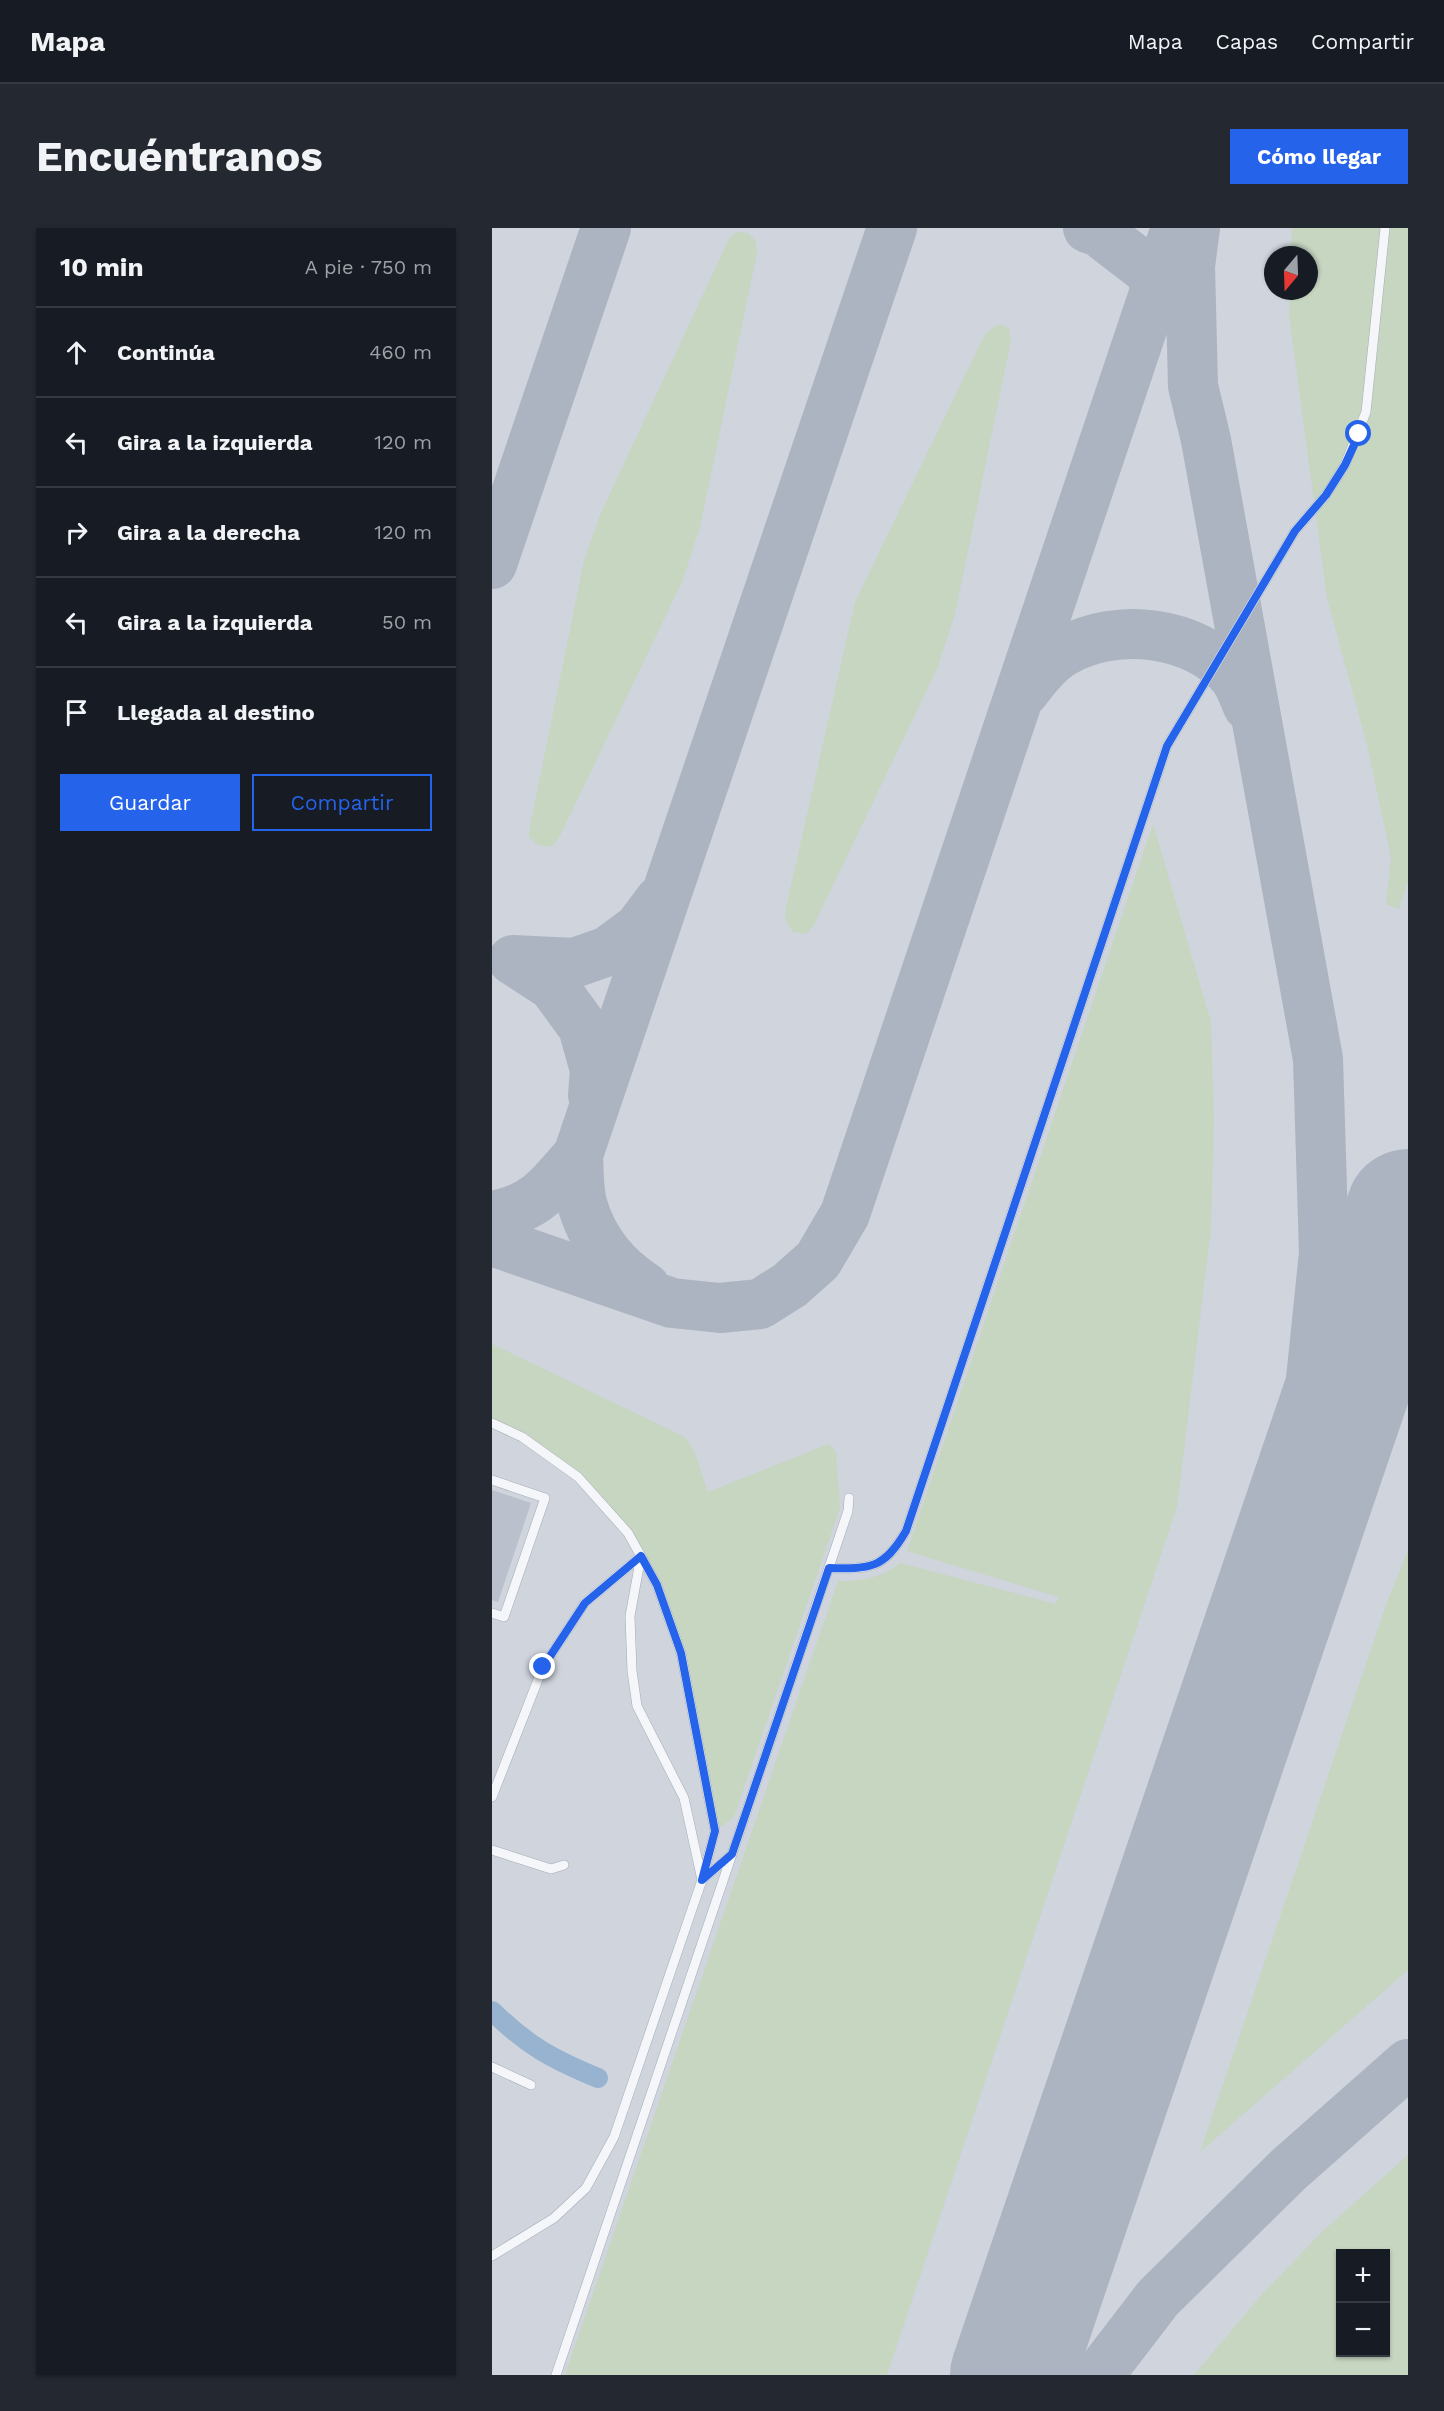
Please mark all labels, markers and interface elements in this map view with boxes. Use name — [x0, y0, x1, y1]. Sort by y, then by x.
text: Mapa — [30, 25, 105, 58]
text: Mapa — [1128, 29, 1183, 54]
text: Capas — [1216, 29, 1278, 54]
text: Compartir — [1311, 29, 1414, 54]
button: Cómo llegar — [1230, 129, 1408, 184]
text: Encuéntranos — [36, 132, 323, 181]
north arrow — [1264, 246, 1318, 300]
text: 10 min — [60, 252, 144, 282]
text: A pie · 750 m — [305, 255, 432, 279]
icon: ahead — [60, 336, 93, 369]
text: Continúa — [117, 340, 215, 365]
text: 460 m — [369, 340, 432, 364]
route start — [1345, 420, 1371, 446]
icon: left — [60, 426, 93, 459]
text: Gira a la izquierda — [117, 430, 313, 455]
text: 120 m — [374, 430, 432, 454]
icon: right — [60, 516, 93, 549]
text: Gira a la derecha — [117, 520, 300, 545]
text: 120 m — [374, 520, 432, 544]
icon: left — [60, 606, 93, 639]
text: Gira a la izquierda — [117, 610, 313, 635]
text: 50 m — [382, 610, 432, 634]
icon: arrive — [60, 696, 93, 729]
text: Llegada al destino — [117, 700, 315, 725]
button: Guardar — [60, 774, 240, 831]
button: Compartir — [252, 774, 432, 831]
route end — [529, 1653, 555, 1679]
map controls — [1336, 2249, 1390, 2357]
button: + — [1336, 2249, 1390, 2303]
button: − — [1336, 2303, 1390, 2357]

